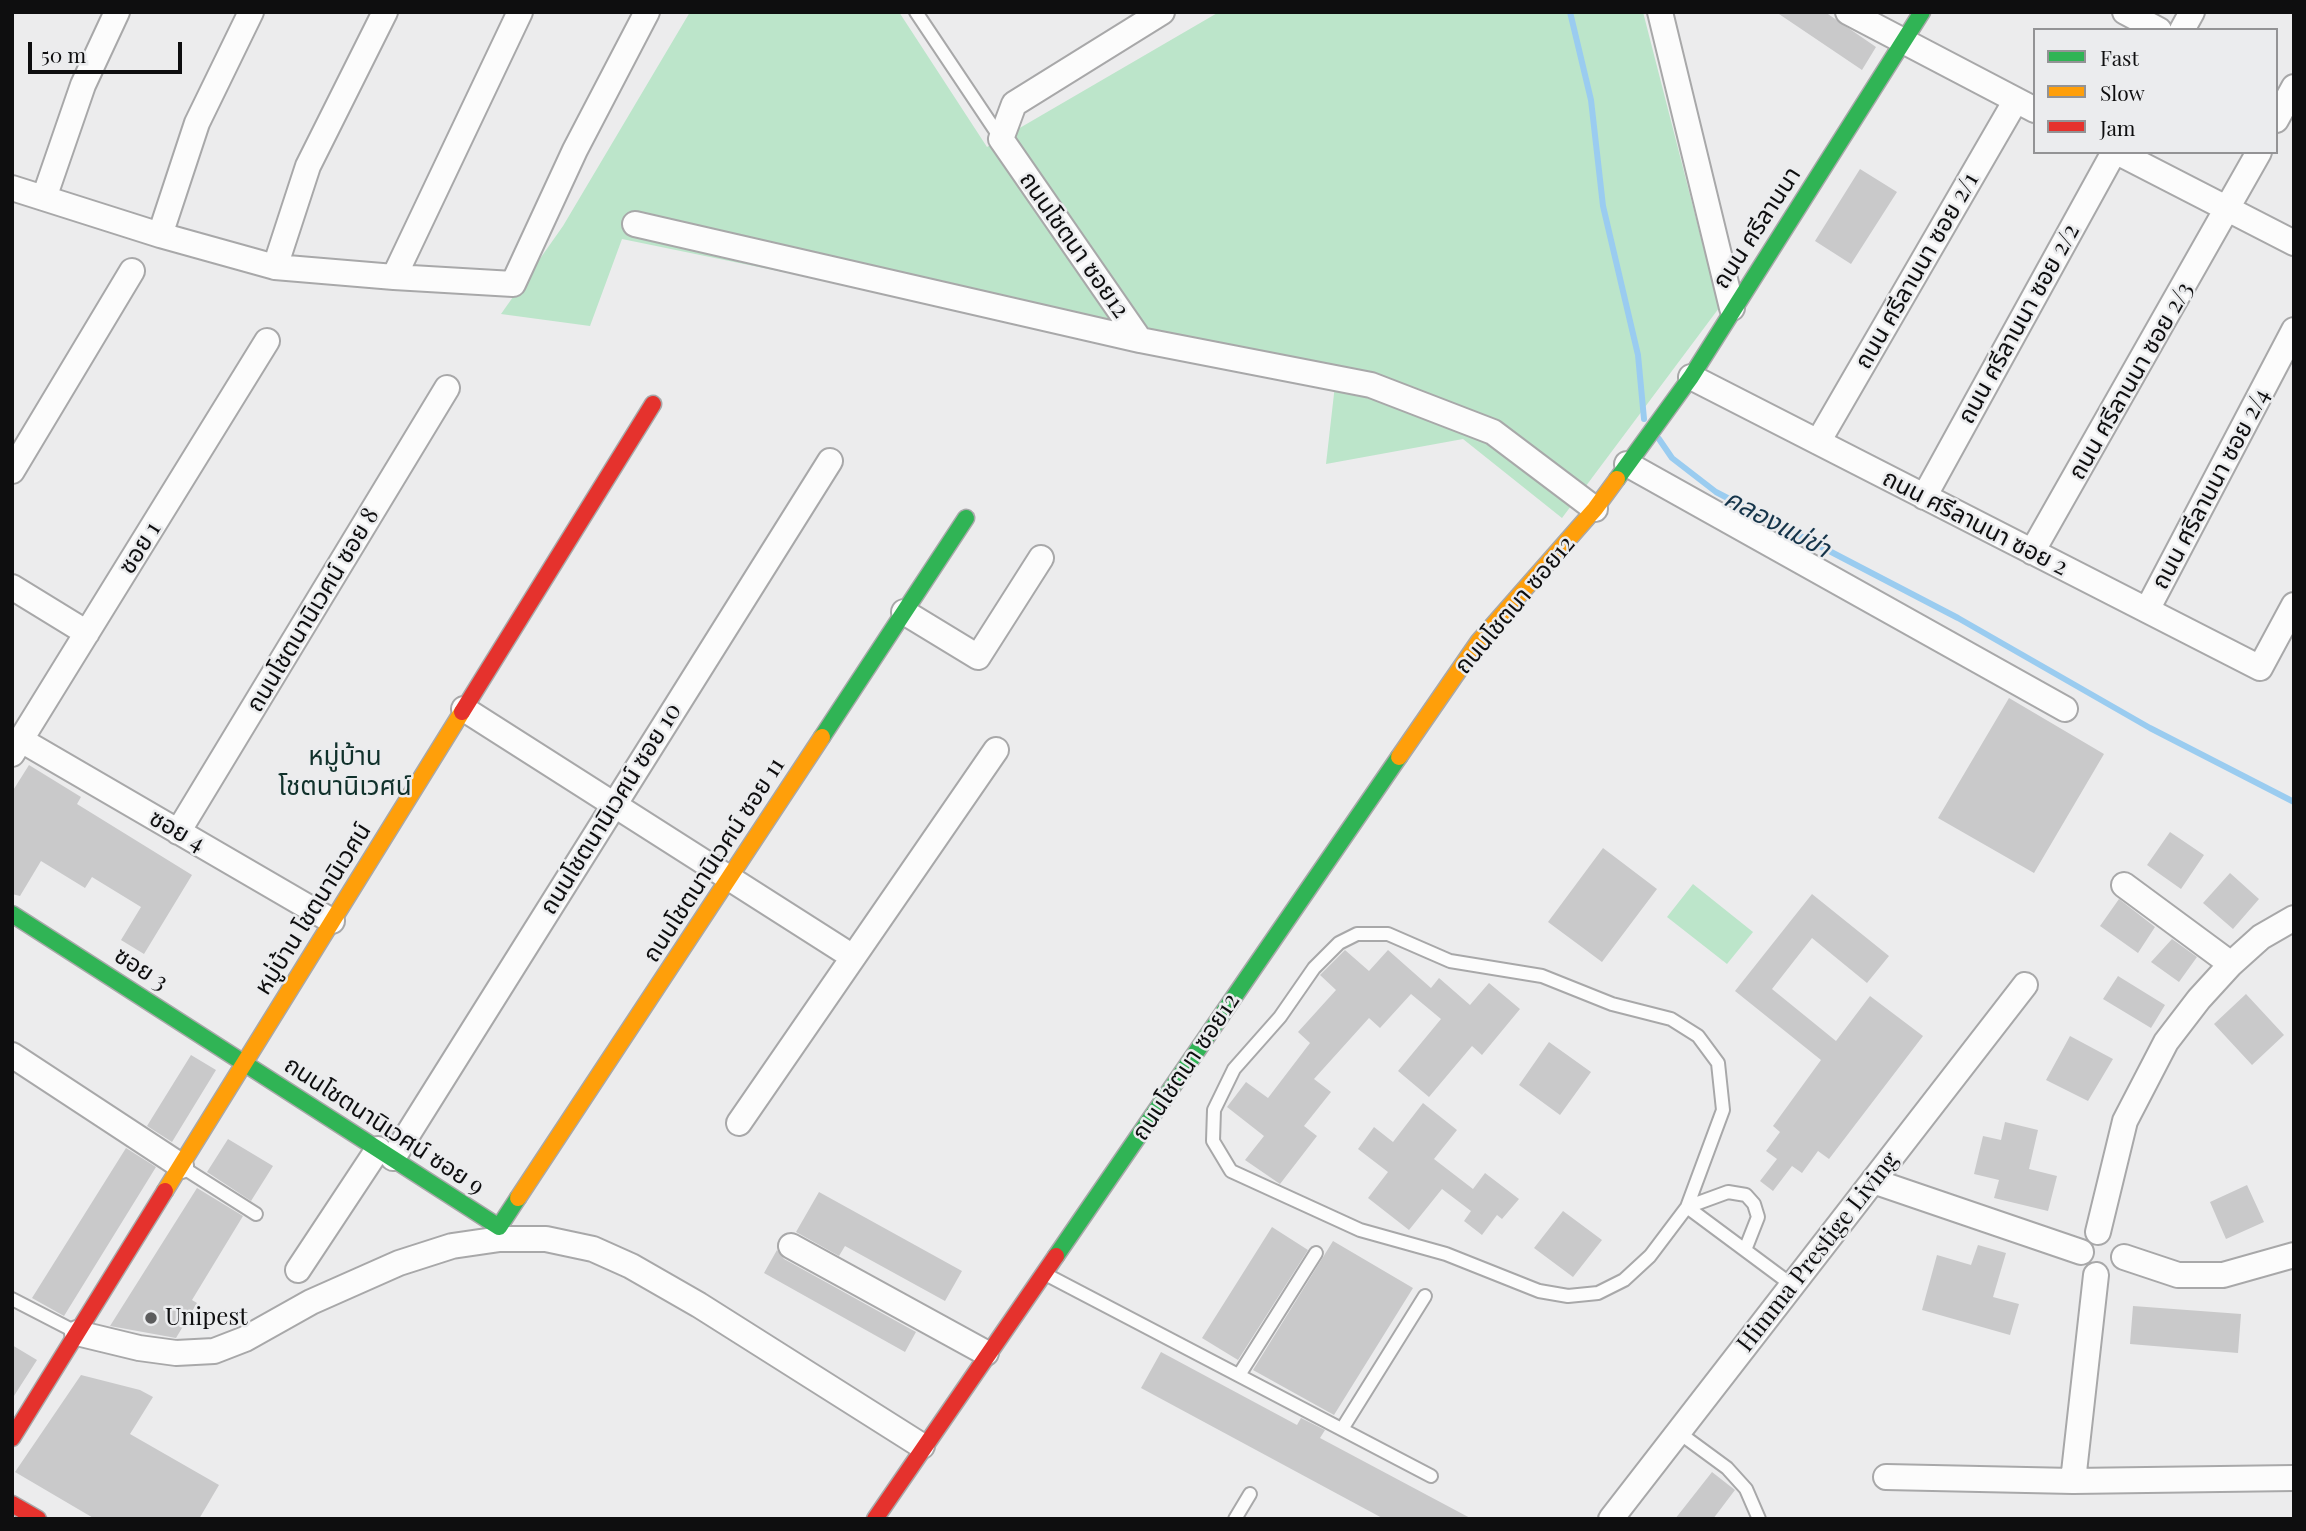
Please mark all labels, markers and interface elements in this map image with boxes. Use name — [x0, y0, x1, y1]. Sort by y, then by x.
scale bar — [32, 28, 186, 72]
legend — [2033, 28, 2278, 154]
text: 50 m — [41, 40, 86, 68]
text: Fast — [2100, 43, 2139, 71]
text: Slow — [2100, 78, 2145, 106]
text: Jam — [2100, 113, 2136, 141]
street label: ถนน ศรีลานนา — [1707, 162, 1807, 294]
street label: ถนนโชตนา ซอย12 — [1013, 166, 1135, 324]
street label: ถนน ศรีลานนา ซอย 2/1 — [1849, 168, 1985, 374]
street label: ถนน ศรีลานนา ซอย 2/2 — [1952, 219, 2086, 429]
street label: ถนน ศรีลานนา ซอย 2/3 — [2063, 277, 2199, 485]
street label: ถนน ศรีลานนา ซอย 2/4 — [2146, 384, 2276, 594]
street label: ถนน ศรีลานนา ซอย 2 — [1878, 464, 2072, 582]
water label: คลองแม่ข่า — [1719, 483, 1835, 565]
street label: ถนนโชตนานิเวศน์ ซอย 8 — [241, 503, 385, 717]
street label: ซอย 1 — [113, 517, 167, 579]
street label: ถนนโชตนา ซอย12 — [1449, 530, 1581, 680]
street label: ถนนโชตนานิเวศน์ ซอย 10 — [534, 698, 688, 920]
district label: หมู่บ้าน โชตนานิเวศน์ — [278, 741, 412, 802]
street label: ถนนโชตนานิเวศน์ ซอย 11 — [637, 752, 791, 968]
street label: ซอย 4 — [144, 804, 210, 858]
street label: หมู่บ้าน โชตนานิเวศน์ — [249, 818, 377, 1000]
street label: ซอย 3 — [109, 941, 173, 997]
street label: ถนนโชตนา ซอย12 — [1126, 988, 1246, 1146]
street label: ถนนโชตนานิเวศน์ ซอย 9 — [279, 1051, 489, 1201]
street label: Himma Prestige Living — [1731, 1146, 1905, 1358]
place label: Unipest — [165, 1304, 248, 1332]
marker: Unipest — [143, 1310, 159, 1326]

